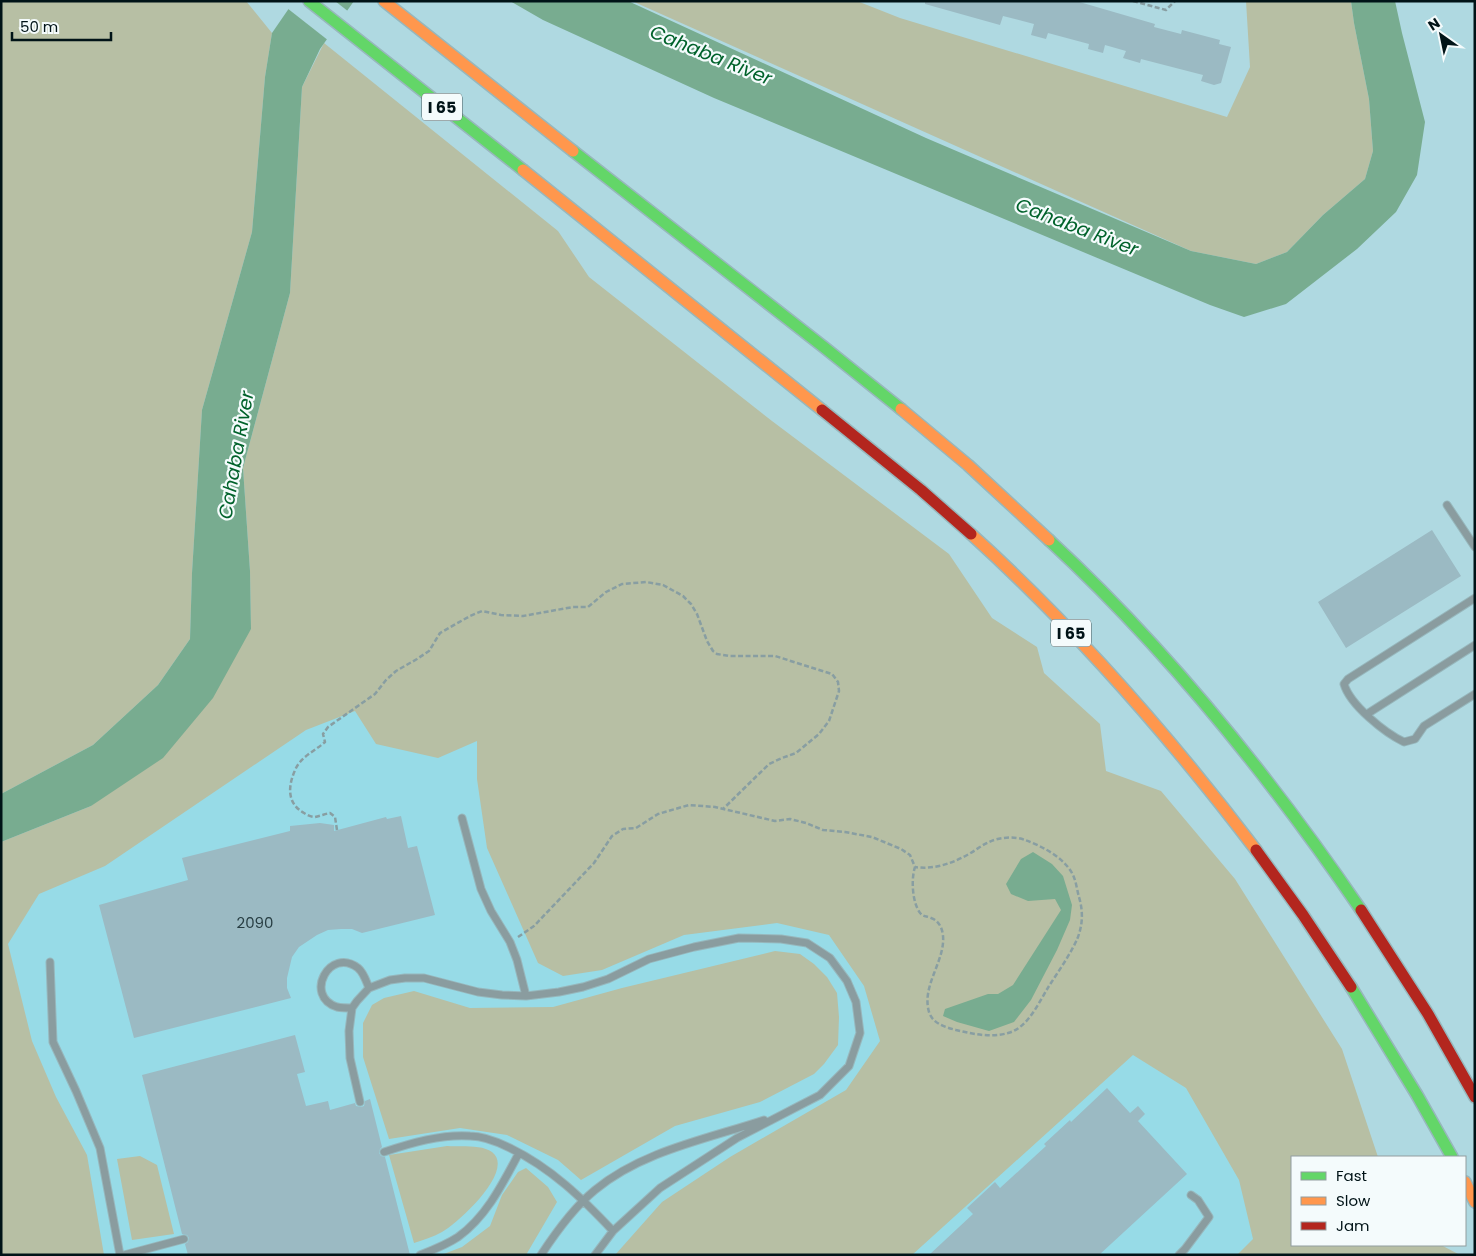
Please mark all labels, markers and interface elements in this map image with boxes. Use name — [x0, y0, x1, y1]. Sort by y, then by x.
scale bar — [12, 10, 111, 42]
north arrow — [1416, 10, 1466, 60]
text: N — [1424, 13, 1444, 35]
text: 50 m — [20, 16, 58, 37]
water label: Cahaba River — [646, 18, 777, 92]
road number: I 65 — [422, 94, 462, 120]
water label: Cahaba River — [1012, 191, 1143, 263]
water label: Cahaba River — [211, 388, 261, 521]
road number: I 65 — [1051, 620, 1091, 646]
house number: 2090 — [237, 912, 273, 933]
legend — [1291, 1156, 1466, 1246]
text: Fast — [1336, 1165, 1367, 1186]
text: Slow — [1336, 1190, 1371, 1211]
text: Jam — [1336, 1215, 1370, 1236]

